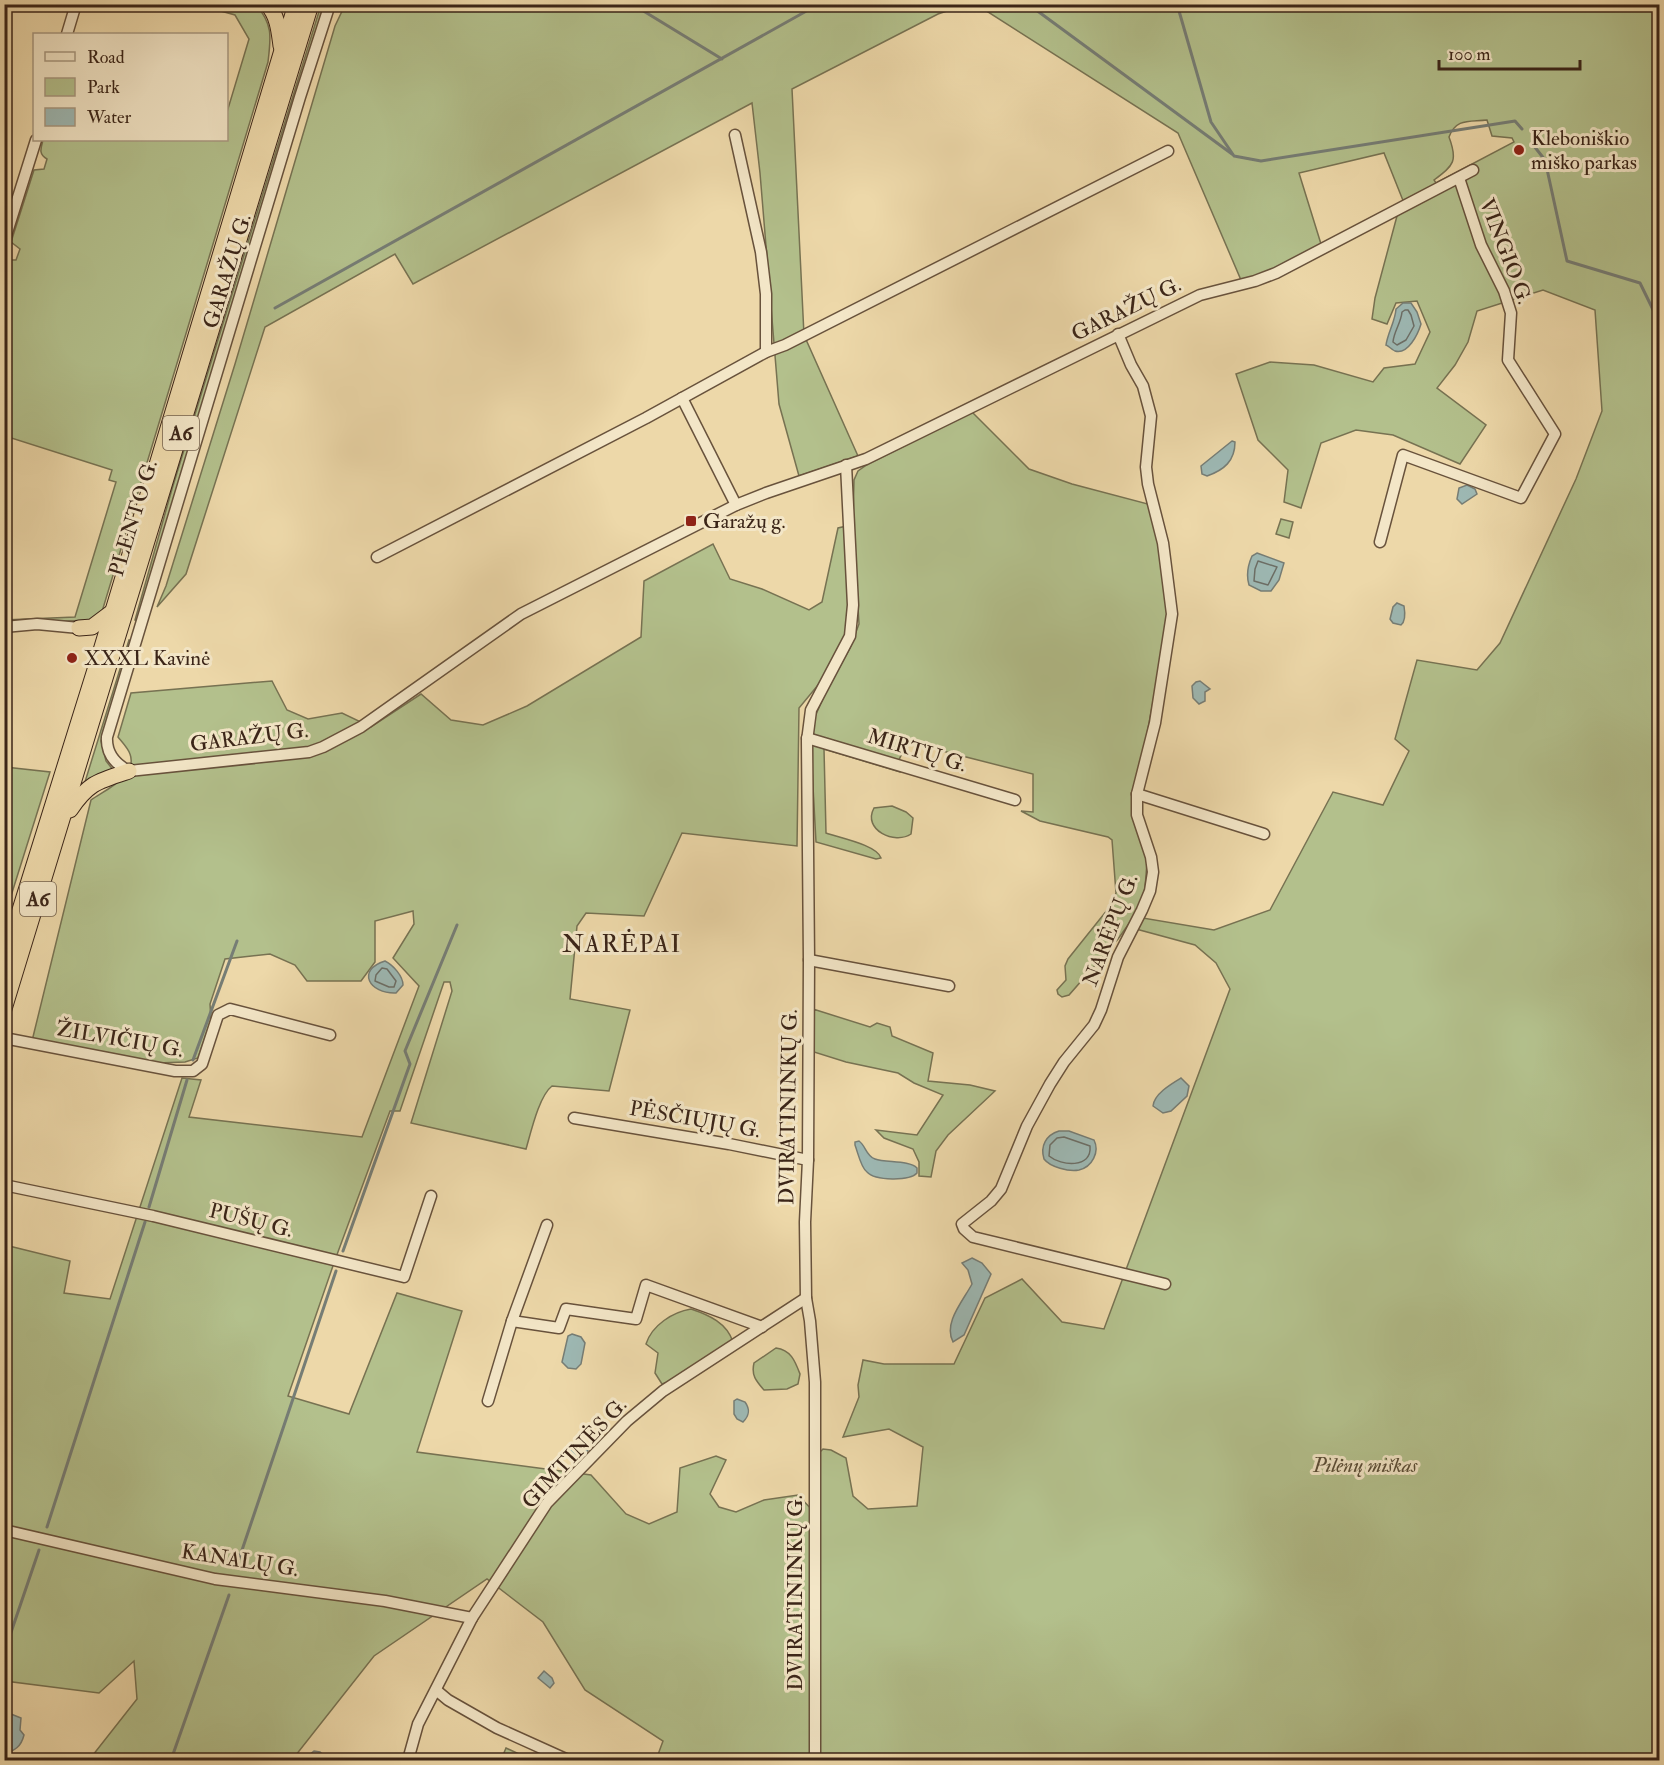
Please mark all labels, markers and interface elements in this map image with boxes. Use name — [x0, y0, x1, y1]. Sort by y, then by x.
legend — [33, 33, 228, 141]
scale bar — [1439, 33, 1580, 71]
text: 100 m — [1448, 43, 1491, 66]
text: Road — [87, 46, 125, 69]
text: Park — [87, 76, 120, 99]
text: Water — [86, 106, 131, 129]
place label: Kleboniškio miško parkas — [1531, 125, 1637, 176]
marker: Kleboniškio miško parkas — [1512, 143, 1526, 157]
street label: VINGIO G. — [1473, 195, 1538, 308]
street label: GARAŽŲ G. — [197, 210, 258, 332]
street label: GARAŽŲ G. — [1067, 271, 1185, 348]
road number: A6 — [163, 416, 199, 450]
street label: PLENTO G. — [103, 457, 164, 580]
place label: Garažų g. — [703, 508, 785, 535]
marker: Garažų g. — [684, 514, 698, 528]
place label: XXXL Kavinė — [84, 645, 210, 672]
marker: XXXL Kavinė — [65, 651, 79, 665]
street label: GARAŽŲ G. — [189, 717, 310, 758]
street label: MIRTŲ G. — [864, 723, 970, 778]
street label: NARĖPŲ G. — [1077, 870, 1144, 990]
road number: A6 — [20, 882, 56, 916]
district label: NARĖPAI — [562, 928, 682, 960]
street label: DVIRATININKŲ G. — [773, 1009, 804, 1205]
street label: ŽILVIČIŲ G. — [54, 1015, 185, 1064]
street label: PĖSČIŲJŲ G. — [627, 1095, 763, 1144]
street label: PUŠŲ G. — [206, 1197, 295, 1244]
street label: GIMTINĖS G. — [516, 1392, 633, 1515]
park label: Pilėnų miškas — [1312, 1452, 1419, 1479]
street label: DVIRATININKŲ G. — [782, 1495, 809, 1691]
street label: KANALŲ G. — [179, 1538, 300, 1583]

